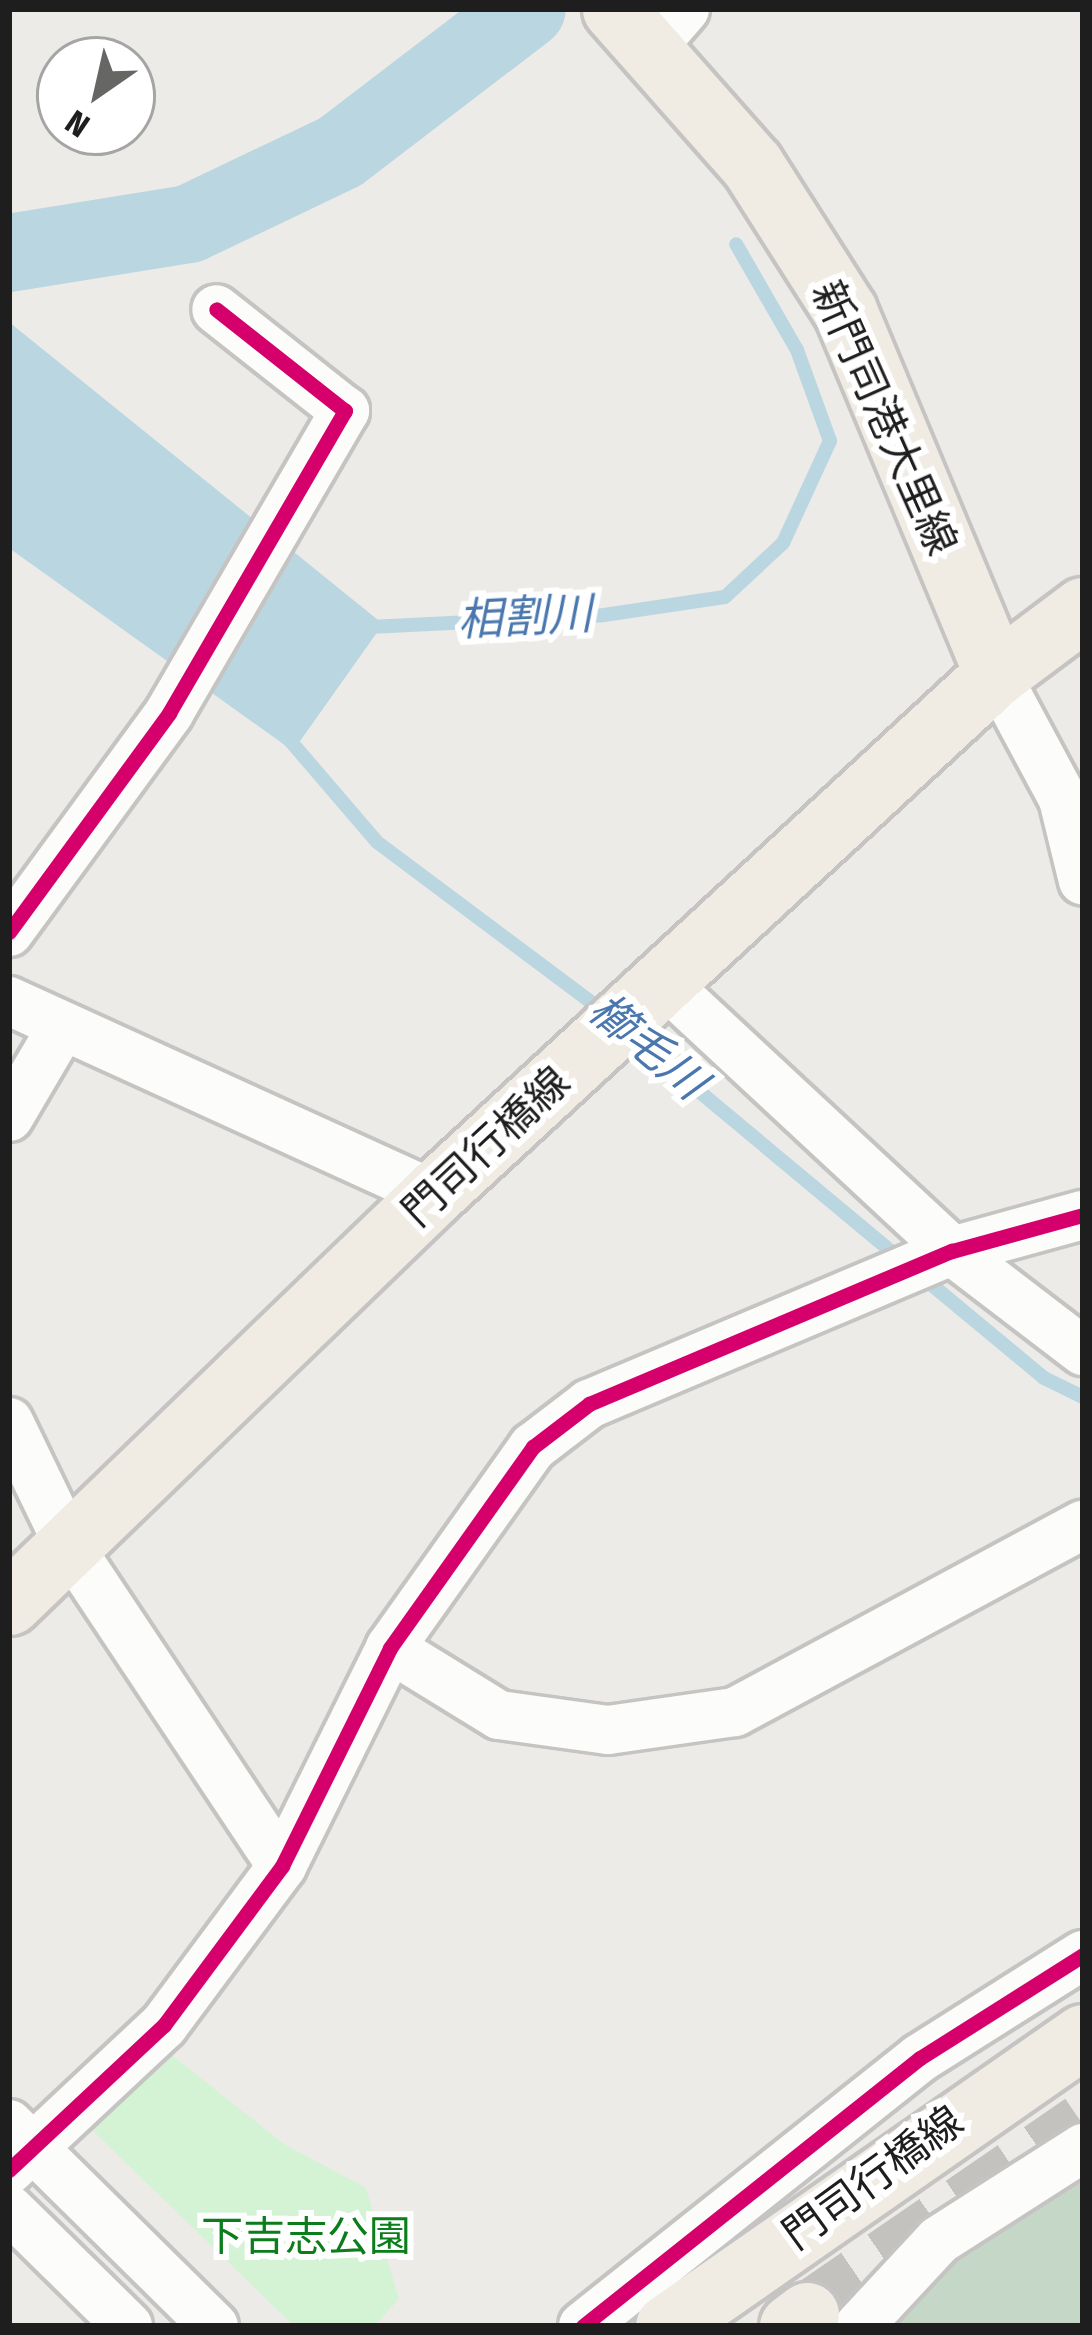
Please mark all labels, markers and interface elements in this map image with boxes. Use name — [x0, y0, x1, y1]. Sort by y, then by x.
north arrow — [36, 36, 156, 156]
text: N — [58, 101, 97, 145]
street label: 新門司港大里線 — [801, 273, 967, 563]
water label: 相割川 — [456, 588, 594, 648]
water label: 櫛毛川 — [578, 983, 716, 1111]
street label: 門司行橋線 — [392, 1057, 580, 1237]
street label: 門司行橋線 — [773, 2096, 973, 2260]
park label: 下吉志公園 — [201, 2212, 411, 2262]

